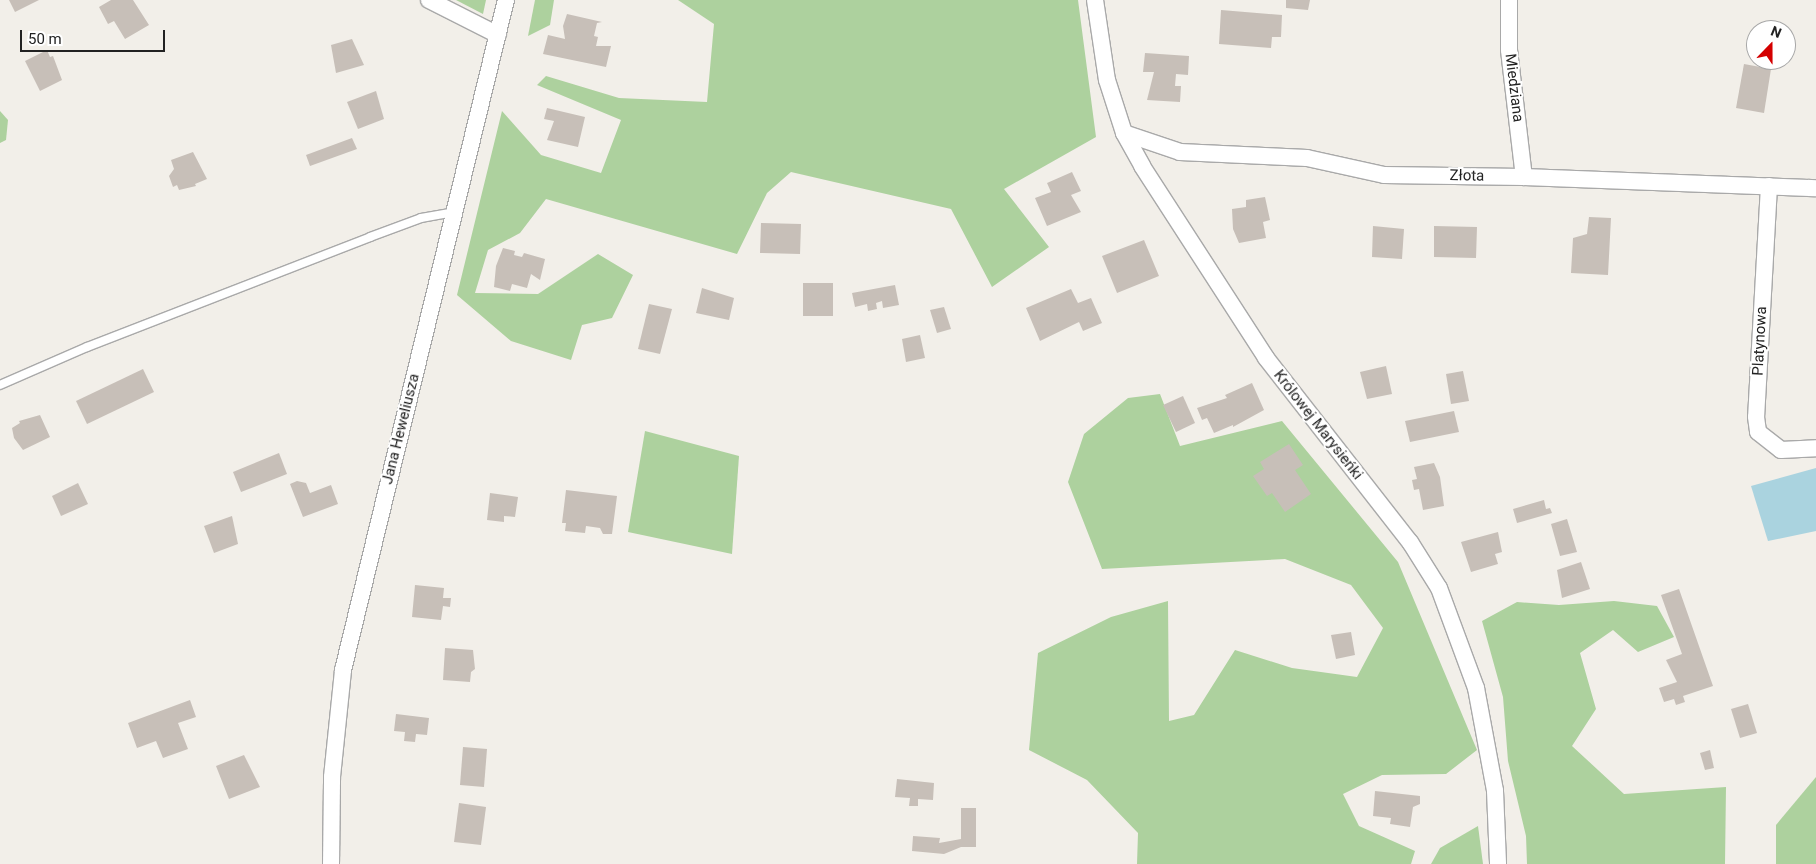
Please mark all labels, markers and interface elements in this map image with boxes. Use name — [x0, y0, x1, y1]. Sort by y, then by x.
scale bar — [22, 20, 168, 52]
north arrow — [1746, 20, 1796, 70]
text: N — [1769, 23, 1784, 41]
text: 50 m — [28, 30, 62, 48]
street label: Miedziana — [1501, 53, 1527, 123]
street label: Złota — [1450, 167, 1484, 185]
street label: Platynowa — [1749, 306, 1771, 376]
street label: Królowej Marysieńki — [1270, 367, 1366, 483]
street label: Jana Heweliusza — [379, 372, 423, 486]

